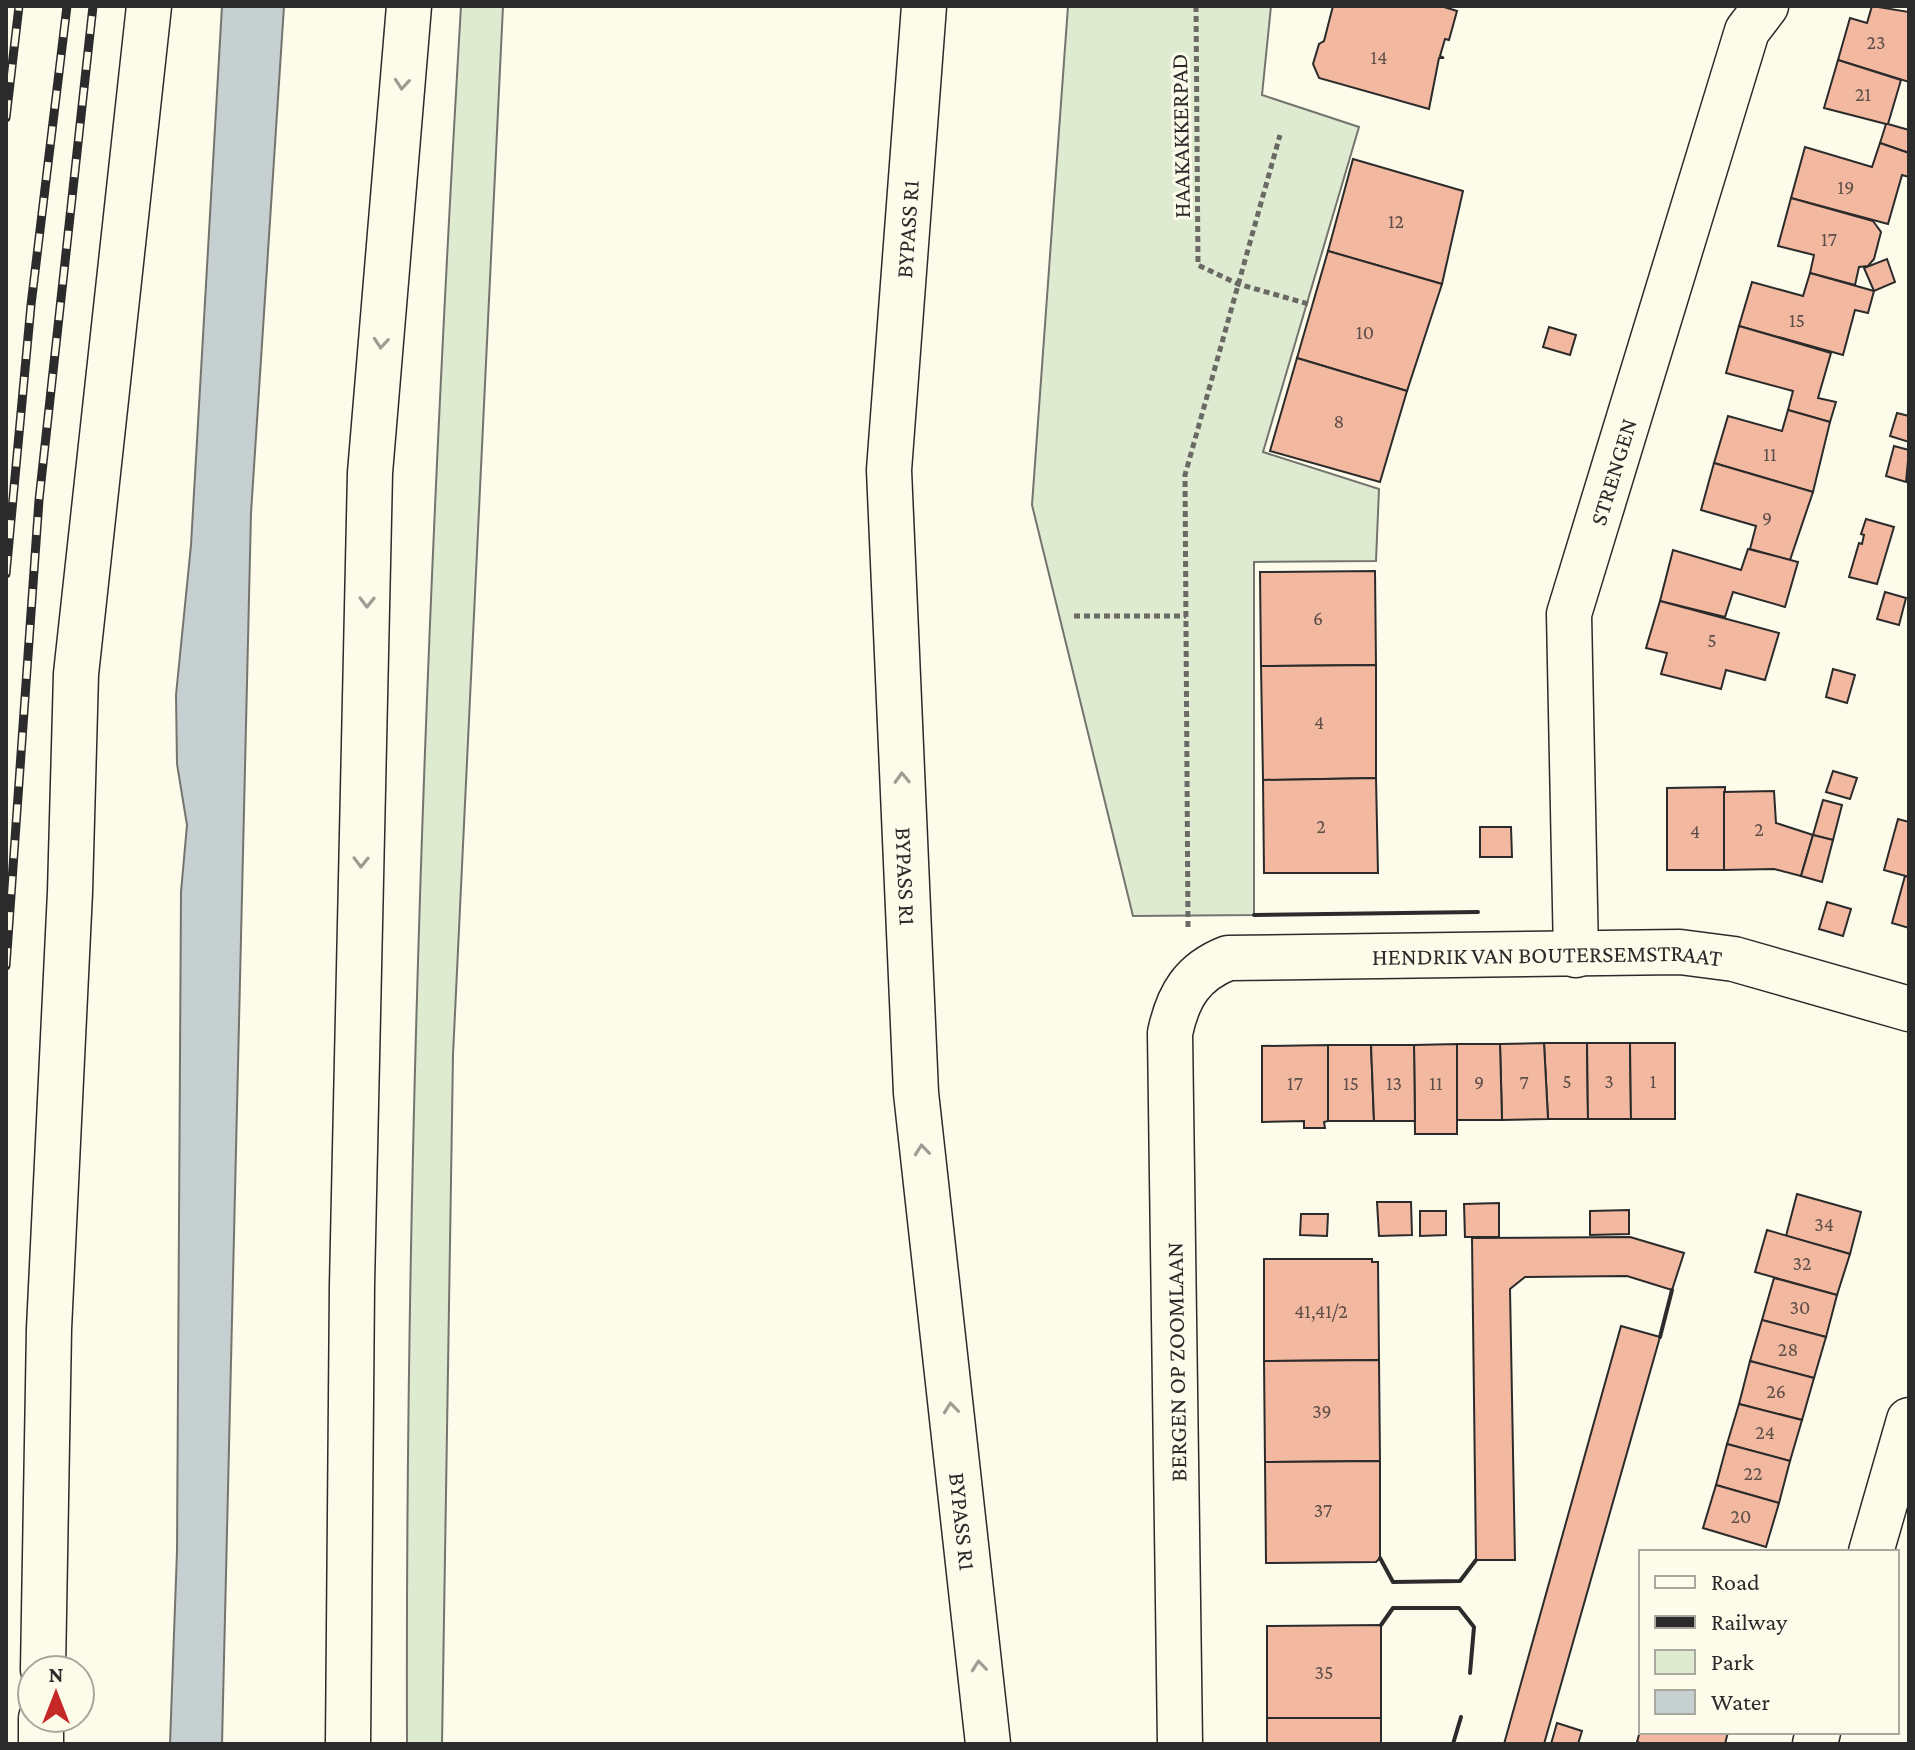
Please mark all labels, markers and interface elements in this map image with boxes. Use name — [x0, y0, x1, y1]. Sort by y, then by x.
house number: 23 — [1866, 31, 1886, 53]
house number: 14 — [1371, 46, 1387, 68]
street label: HAAKAKKERPAD — [1165, 53, 1195, 219]
one-way arrow — [394, 78, 411, 91]
house number: 21 — [1855, 83, 1871, 105]
house number: 19 — [1838, 176, 1854, 198]
street label: BYPASS R1 — [890, 179, 924, 279]
house number: 12 — [1388, 210, 1404, 232]
house number: 17 — [1821, 228, 1837, 250]
house number: 15 — [1789, 309, 1805, 331]
house number: 10 — [1356, 321, 1374, 343]
one-way arrow — [373, 337, 390, 350]
house number: 8 — [1334, 410, 1344, 432]
street label: STRENGEN — [1583, 415, 1642, 528]
house number: 11 — [1763, 443, 1777, 465]
house number: 9 — [1762, 507, 1772, 529]
one-way arrow — [358, 596, 376, 609]
house number: 6 — [1313, 607, 1323, 629]
house number: 5 — [1707, 629, 1717, 651]
house number: 4 — [1314, 711, 1324, 733]
one-way arrow — [894, 771, 911, 784]
house number: 2 — [1316, 815, 1326, 837]
house number: 2 — [1754, 818, 1764, 840]
house number: 4 — [1690, 820, 1700, 842]
street label: BYPASS R1 — [891, 826, 922, 926]
one-way arrow — [352, 856, 369, 869]
street label: HENDRIK VAN BOUTERSEMSTRAAT — [1372, 938, 1724, 971]
house number: 5 — [1562, 1070, 1572, 1092]
house number: 3 — [1604, 1070, 1614, 1092]
house number: 1 — [1650, 1070, 1656, 1092]
house number: 9 — [1474, 1071, 1484, 1093]
house number: 7 — [1519, 1071, 1529, 1093]
house number: 17 — [1287, 1072, 1303, 1094]
house number: 15 — [1343, 1072, 1359, 1094]
house number: 13 — [1386, 1072, 1402, 1094]
house number: 11 — [1429, 1072, 1443, 1094]
one-way arrow — [913, 1143, 930, 1156]
house number: 34 — [1814, 1213, 1834, 1235]
street label: BERGEN OP ZOOMLAAN — [1160, 1242, 1192, 1482]
house number: 32 — [1793, 1252, 1811, 1274]
house number: 30 — [1790, 1296, 1810, 1318]
house number: 41,41/2 — [1294, 1300, 1348, 1322]
house number: 28 — [1778, 1338, 1798, 1360]
house number: 26 — [1766, 1380, 1786, 1402]
house number: 39 — [1312, 1400, 1332, 1422]
one-way arrow — [942, 1401, 959, 1414]
house number: 24 — [1755, 1421, 1775, 1443]
house number: 22 — [1744, 1462, 1762, 1484]
street label: BYPASS R1 — [945, 1471, 982, 1572]
house number: 37 — [1314, 1499, 1332, 1521]
house number: 20 — [1731, 1505, 1751, 1527]
legend — [1639, 1550, 1899, 1734]
text: Road — [1711, 1568, 1760, 1595]
text: Railway — [1711, 1608, 1788, 1635]
text: Park — [1711, 1648, 1754, 1675]
north arrow — [16, 1654, 96, 1734]
one-way arrow — [971, 1660, 988, 1673]
house number: 35 — [1315, 1661, 1333, 1683]
text: N — [49, 1662, 64, 1687]
text: Water — [1711, 1688, 1770, 1715]

